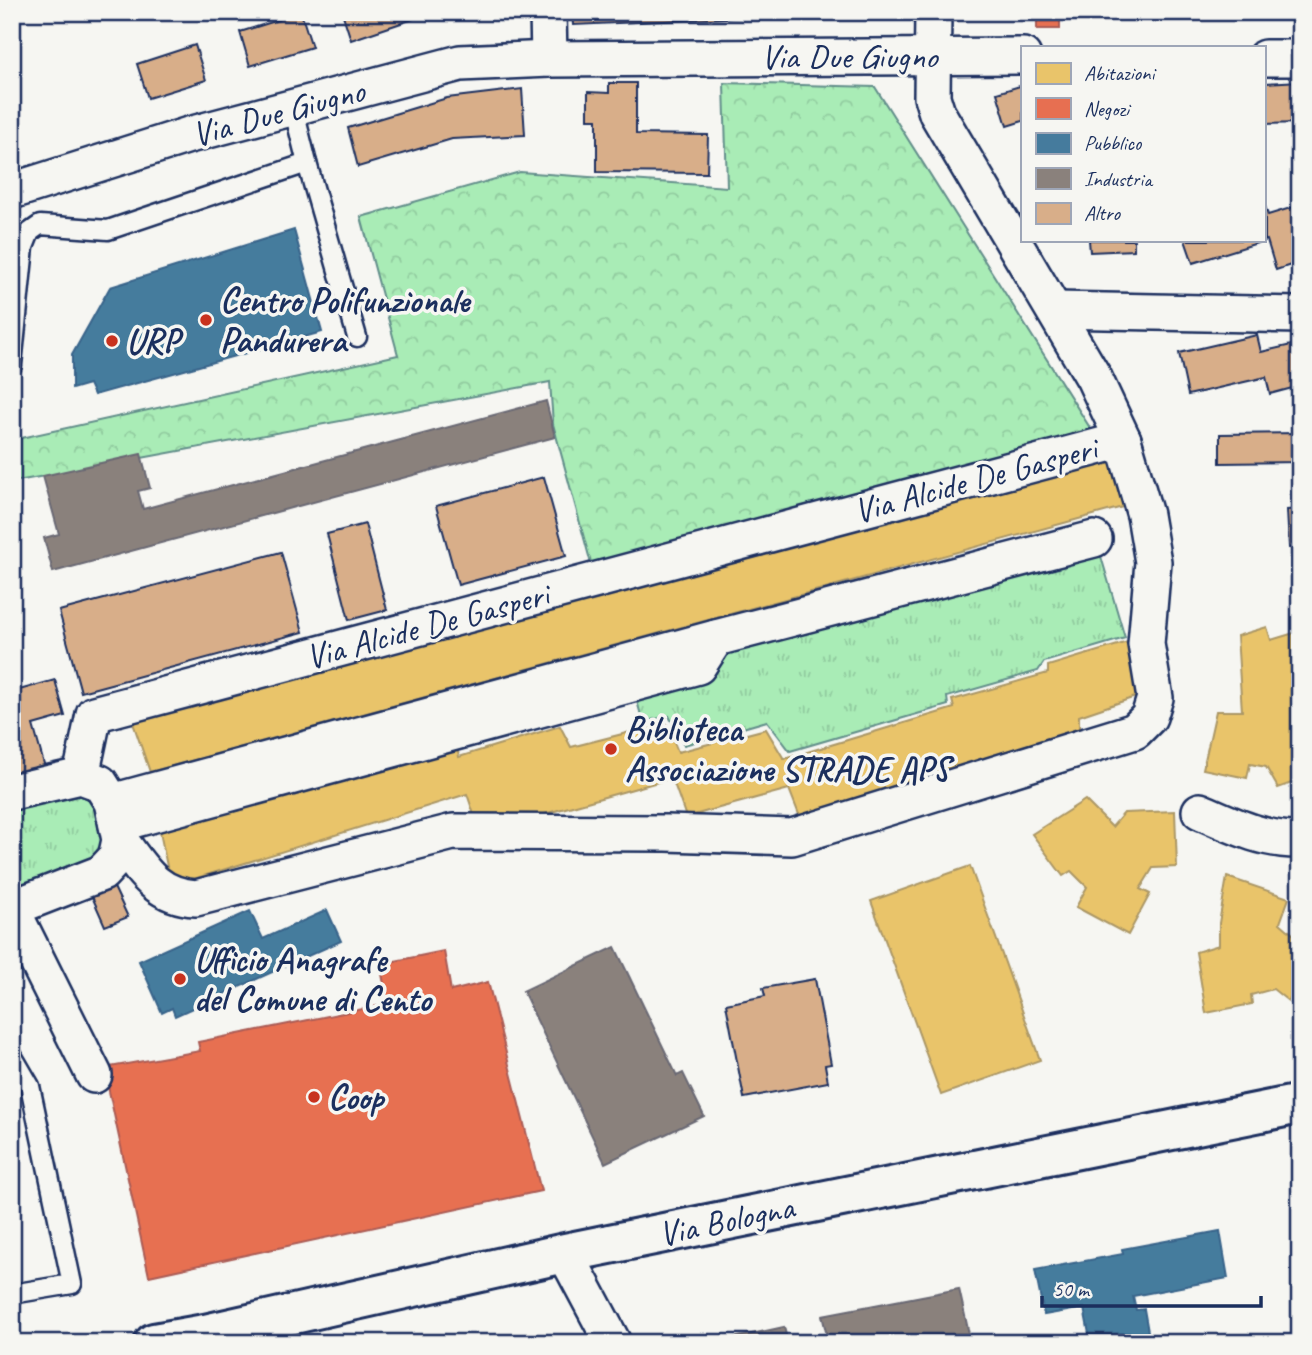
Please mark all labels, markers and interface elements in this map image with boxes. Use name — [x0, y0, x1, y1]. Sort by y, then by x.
street label: Via Due Giugno — [761, 34, 939, 79]
legend — [1021, 46, 1266, 242]
text: Abitazioni — [1084, 60, 1157, 86]
street label: Via Due Giugno — [187, 67, 371, 157]
text: Negozi — [1084, 96, 1132, 122]
text: Pubblico — [1084, 130, 1143, 156]
text: Industria — [1084, 166, 1154, 192]
text: Altro — [1084, 200, 1122, 226]
place label: Centro Polifunzionale Pandurera — [220, 278, 472, 363]
marker: Centro Polifunzionale Pandurera — [198, 312, 214, 328]
place label: URP — [126, 319, 184, 364]
marker: URP — [104, 333, 120, 349]
street label: Via Alcide De Gasperi — [849, 424, 1106, 534]
street label: Via Alcide De Gasperi — [301, 570, 558, 680]
place label: Biblioteca Associazione STRADE APS — [625, 707, 955, 792]
marker: Biblioteca Associazione STRADE APS — [603, 741, 619, 757]
place label: Ufficio Anagrafe del Comune di Cento — [194, 937, 433, 1022]
marker: Ufficio Anagrafe del Comune di Cento — [172, 971, 188, 987]
place label: Coop — [328, 1075, 386, 1120]
marker: Coop — [306, 1089, 322, 1105]
street label: Via Bologna — [654, 1184, 800, 1257]
scale bar — [1042, 1264, 1261, 1308]
text: 50 m — [1053, 1276, 1091, 1302]

